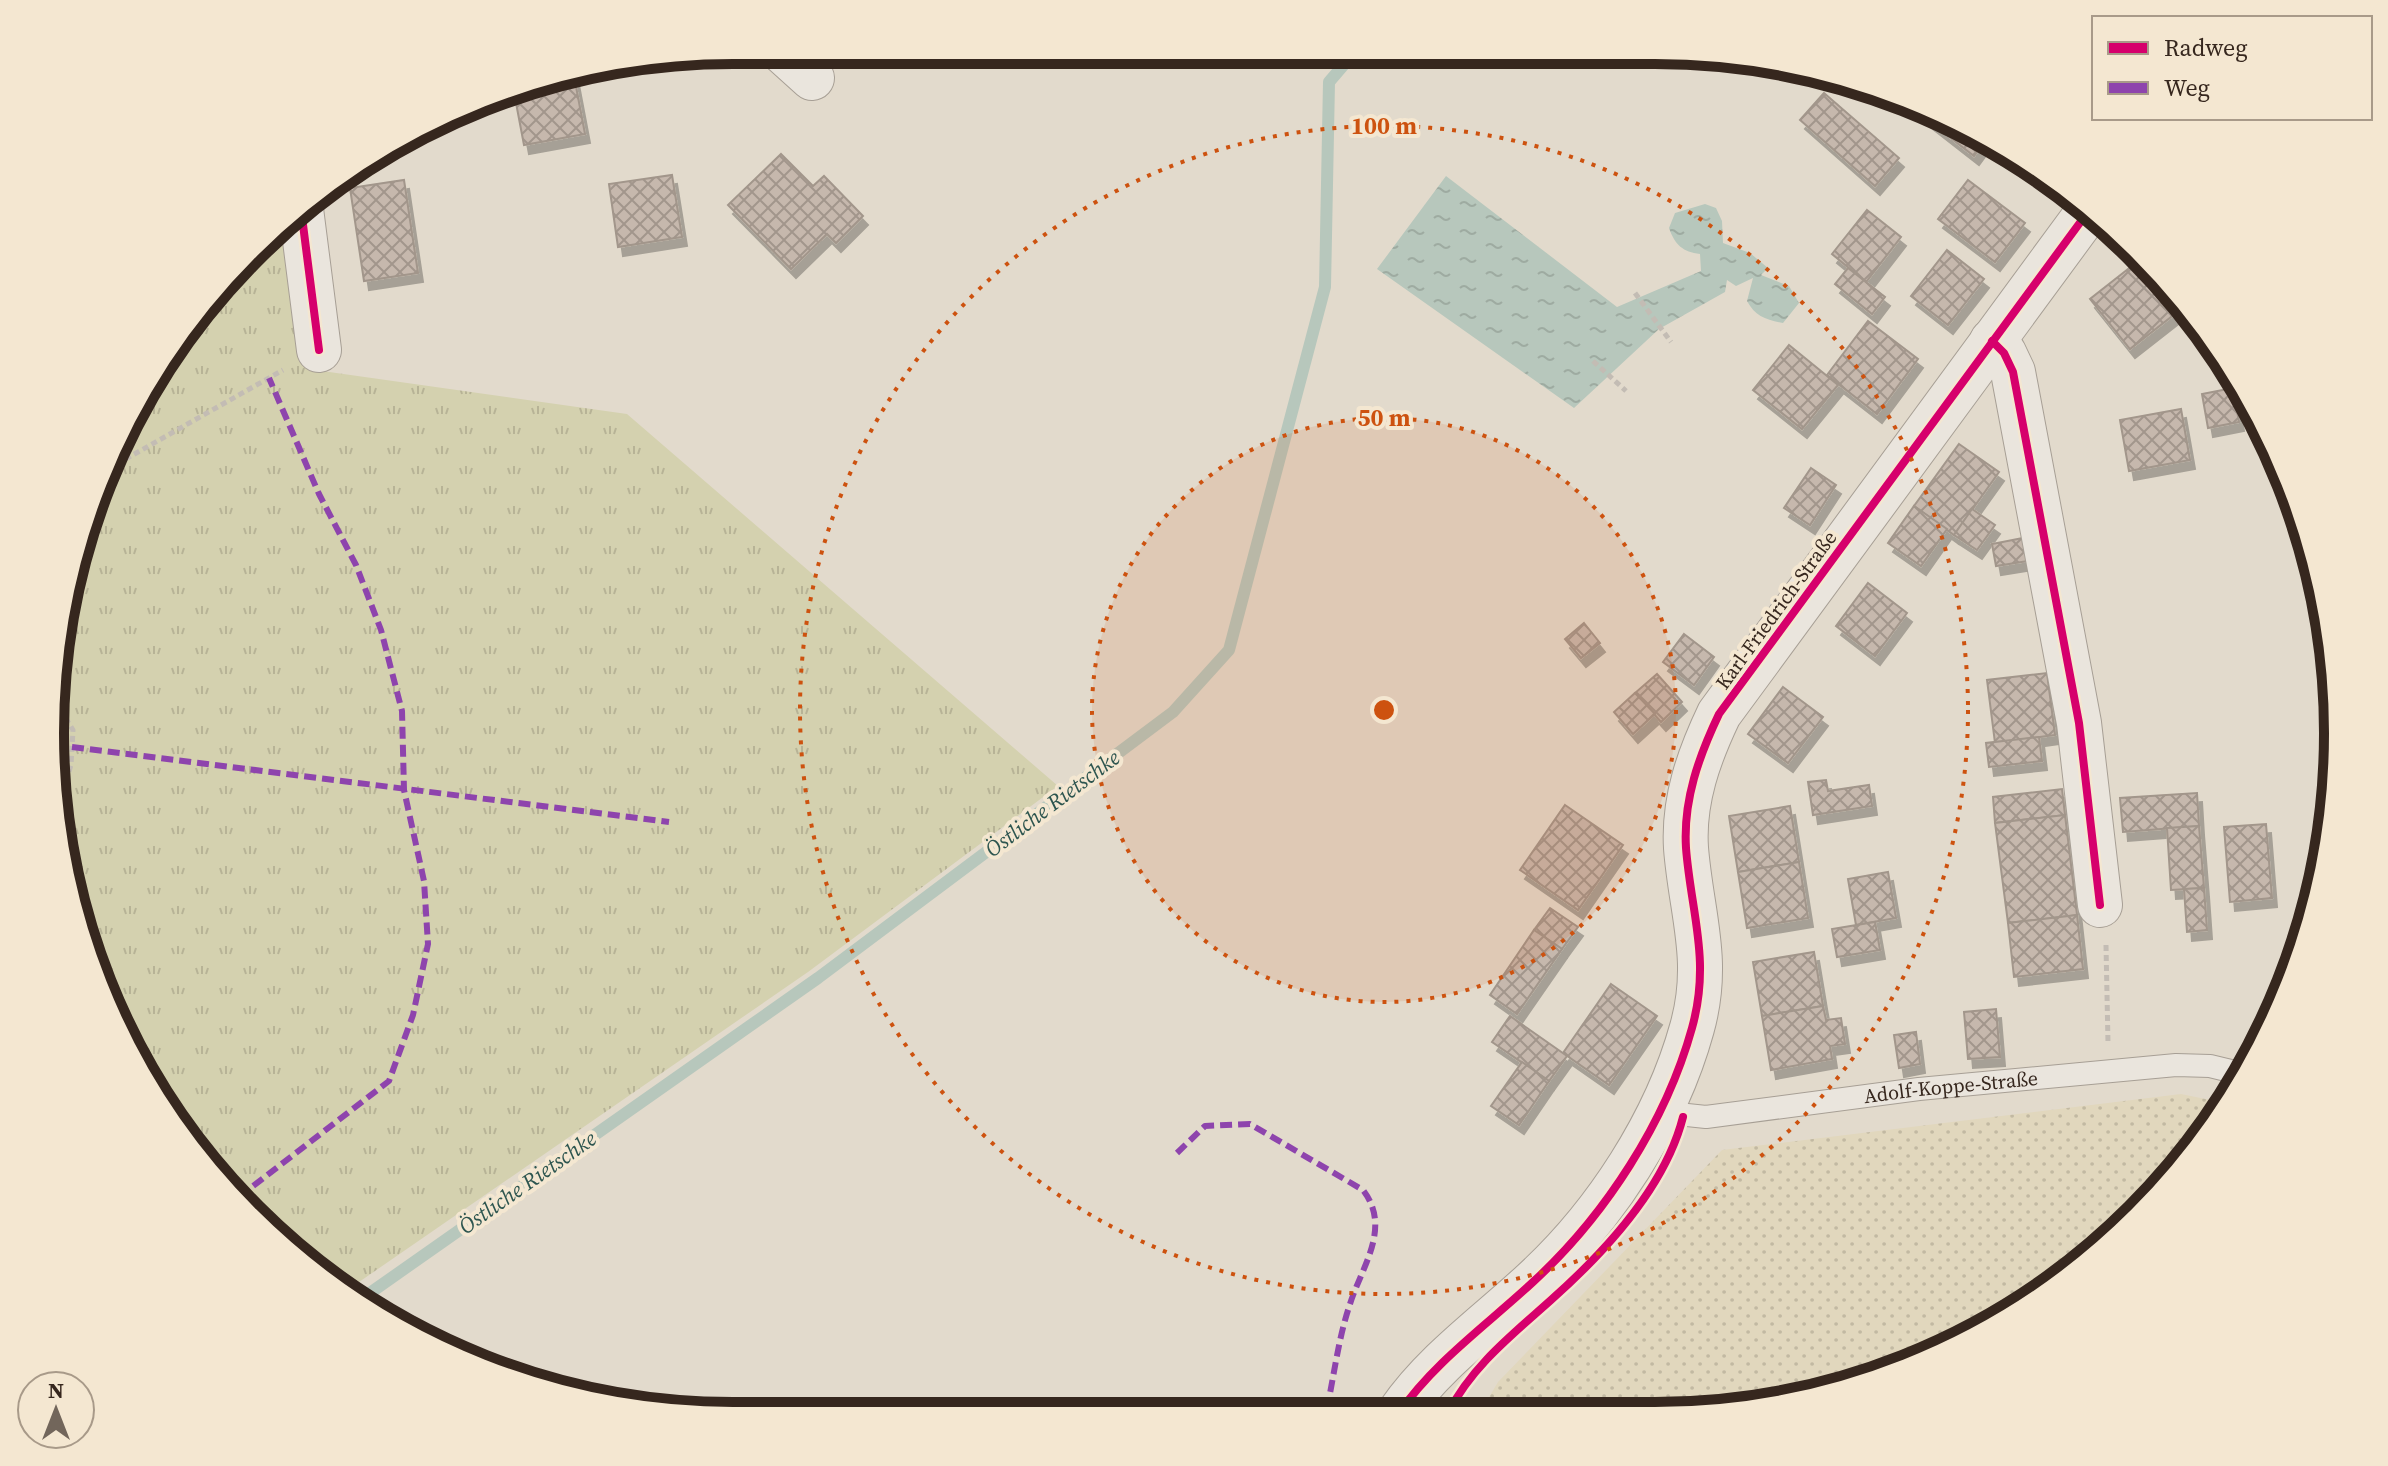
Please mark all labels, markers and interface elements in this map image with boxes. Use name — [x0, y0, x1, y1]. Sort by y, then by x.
legend — [2092, 16, 2372, 120]
text: Radweg — [2164, 31, 2248, 64]
text: Weg — [2164, 71, 2210, 104]
text: 100 m — [1351, 109, 1417, 142]
text: 50 m — [1358, 401, 1411, 434]
street label: Karl-Friedrich-Straße — [1709, 525, 1843, 695]
centre of rings — [1370, 696, 1398, 724]
water label: Östliche Rietschke — [978, 742, 1126, 864]
street label: Adolf-Koppe-Straße — [1862, 1064, 2039, 1110]
water label: Östliche Rietschke — [452, 1123, 602, 1241]
north arrow — [16, 1370, 96, 1450]
text: N — [48, 1375, 64, 1405]

